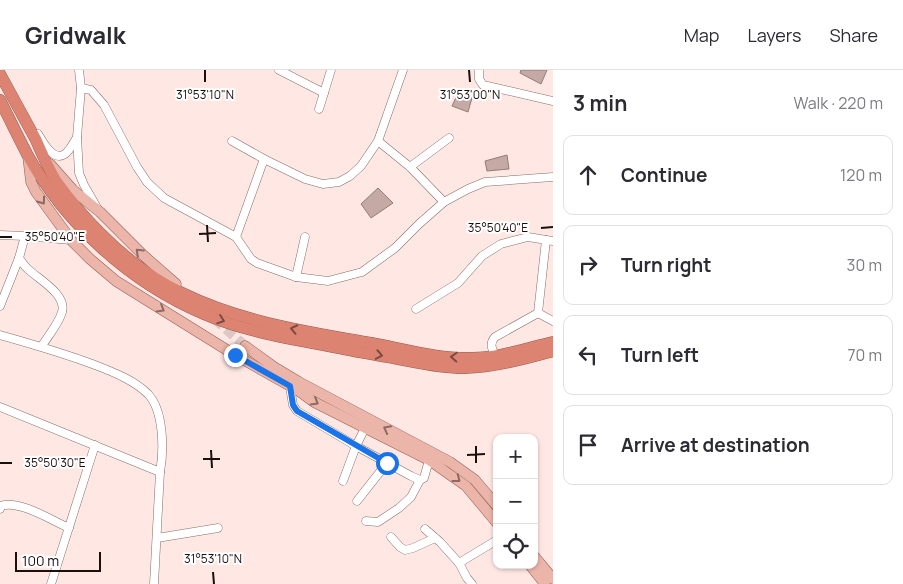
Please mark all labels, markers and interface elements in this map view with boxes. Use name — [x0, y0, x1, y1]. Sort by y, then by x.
text: Gridwalk — [25, 18, 126, 51]
text: Map — [684, 23, 719, 47]
text: Layers — [747, 23, 801, 47]
text: Share — [829, 23, 878, 47]
text: 31°53'10"N — [176, 86, 234, 103]
text: 31°53'00"N — [440, 86, 500, 103]
text: 3 min — [573, 89, 627, 117]
text: Walk · 220 m — [793, 92, 883, 114]
icon: ahead — [574, 161, 602, 189]
text: Continue — [621, 162, 707, 188]
text: 120 m — [840, 164, 882, 186]
one-way arrow — [36, 195, 45, 205]
text: 35°50'40"E — [468, 219, 528, 236]
text: 35°50'40"E — [25, 228, 85, 245]
one-way arrow — [136, 249, 145, 258]
icon: right — [574, 251, 602, 279]
text: Turn right — [621, 252, 711, 278]
text: 30 m — [847, 254, 882, 276]
one-way arrow — [155, 303, 164, 312]
one-way arrow — [216, 314, 224, 324]
one-way arrow — [289, 324, 298, 335]
icon: left — [574, 341, 602, 369]
text: Turn left — [621, 342, 699, 368]
route end — [224, 344, 247, 367]
text: 70 m — [847, 344, 882, 366]
one-way arrow — [375, 350, 383, 360]
one-way arrow — [449, 352, 457, 363]
one-way arrow — [309, 395, 318, 405]
one-way arrow — [383, 425, 392, 435]
icon: arrive — [574, 431, 602, 459]
text: Arrive at destination — [621, 432, 810, 458]
map controls — [493, 434, 538, 569]
button: + — [493, 434, 538, 479]
route start — [376, 452, 399, 475]
text: 35°50'30"E — [24, 454, 86, 471]
one-way arrow — [451, 474, 460, 482]
button: − — [493, 479, 538, 524]
button: locate — [493, 524, 538, 569]
scale bar — [15, 549, 101, 572]
text: 31°53'10"N — [184, 550, 242, 567]
text: 100 m — [22, 551, 59, 570]

